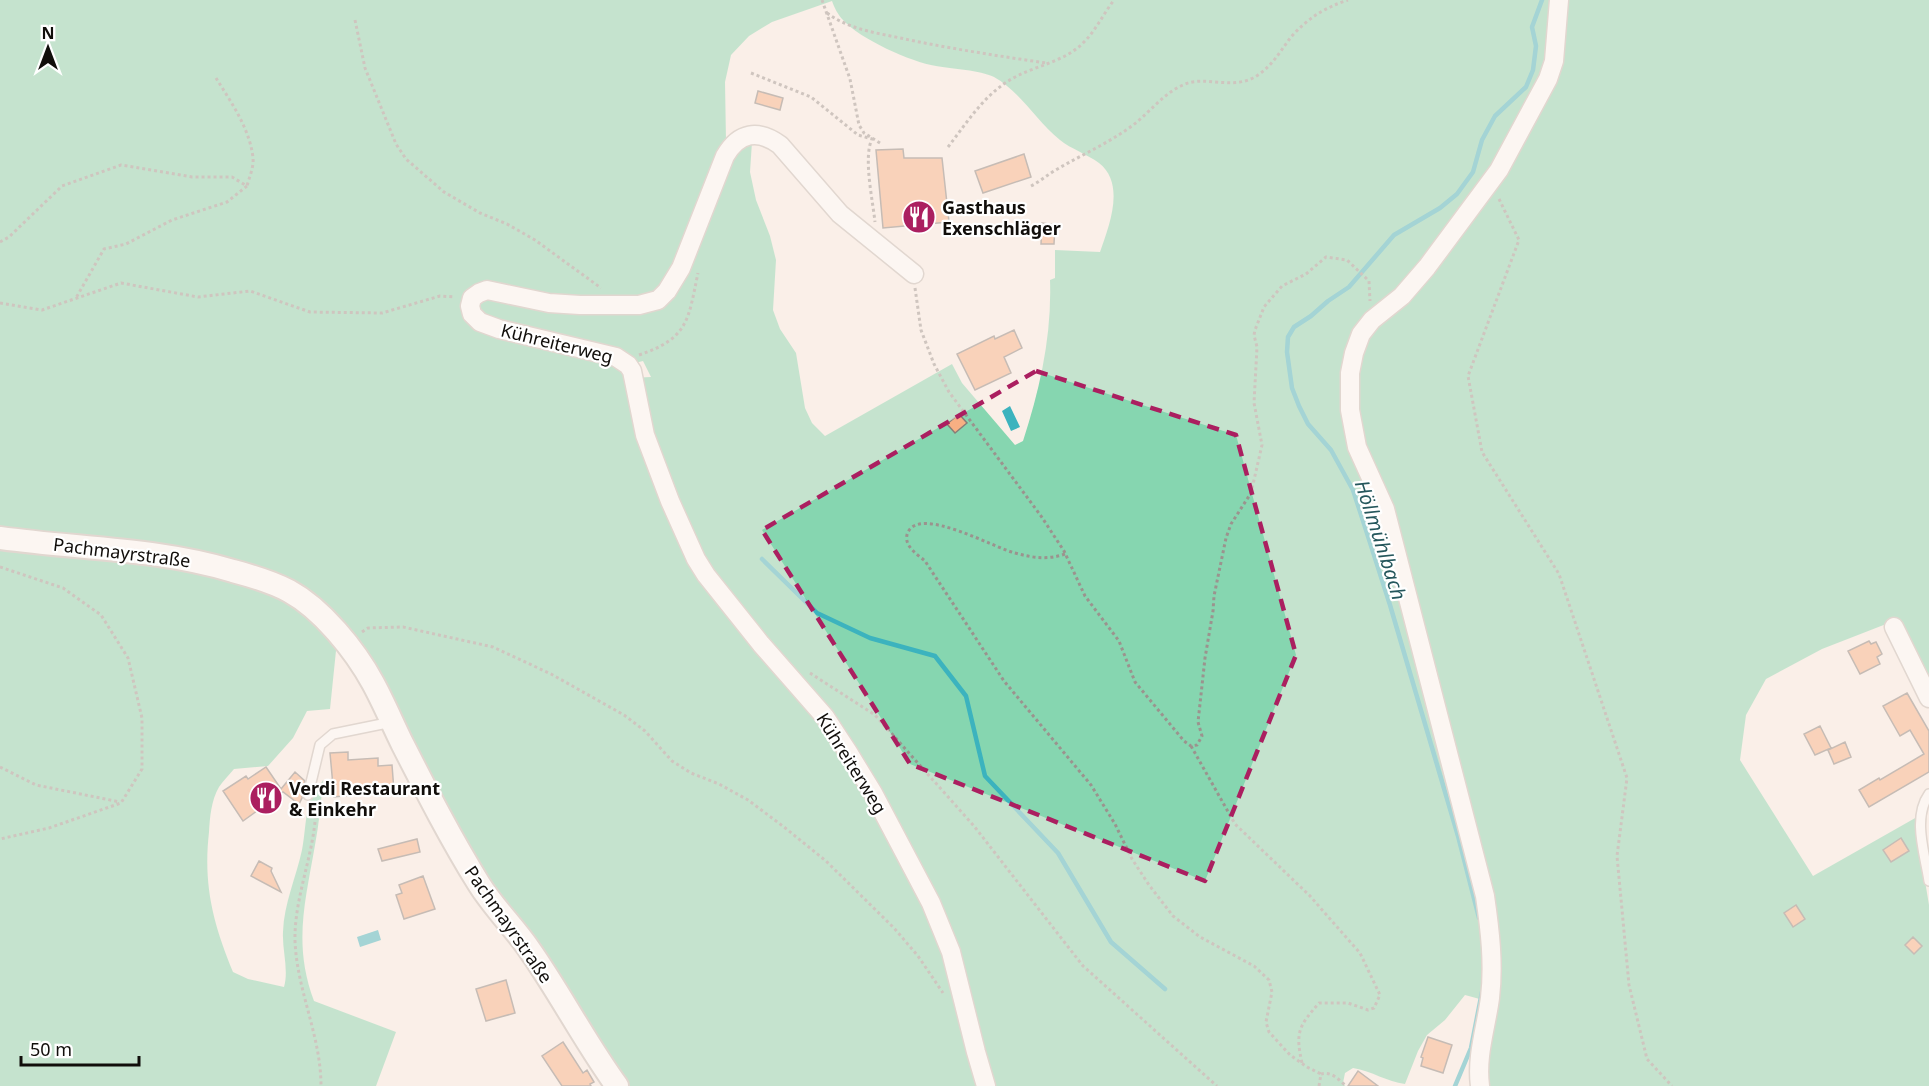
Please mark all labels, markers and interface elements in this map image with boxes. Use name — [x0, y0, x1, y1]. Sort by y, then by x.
north arrow — [18, 18, 78, 78]
text: N — [41, 22, 55, 44]
place label: Gasthaus Exenschläger — [942, 195, 1061, 240]
restaurant icon: Gasthaus Exenschläger — [901, 199, 937, 235]
street label: Kühreiterweg — [498, 317, 616, 369]
water label: Höllmühlbach — [1349, 477, 1413, 603]
street label: Pachmayrstraße — [52, 532, 192, 572]
street label: Kühreiterweg — [811, 708, 893, 818]
place label: Verdi Restaurant & Einkehr — [289, 776, 440, 821]
restaurant icon: Verdi Restaurant & Einkehr — [248, 780, 284, 816]
street label: Pachmayrstraße — [460, 861, 558, 987]
scale bar — [21, 1029, 140, 1067]
text: 50 m — [30, 1037, 72, 1061]

